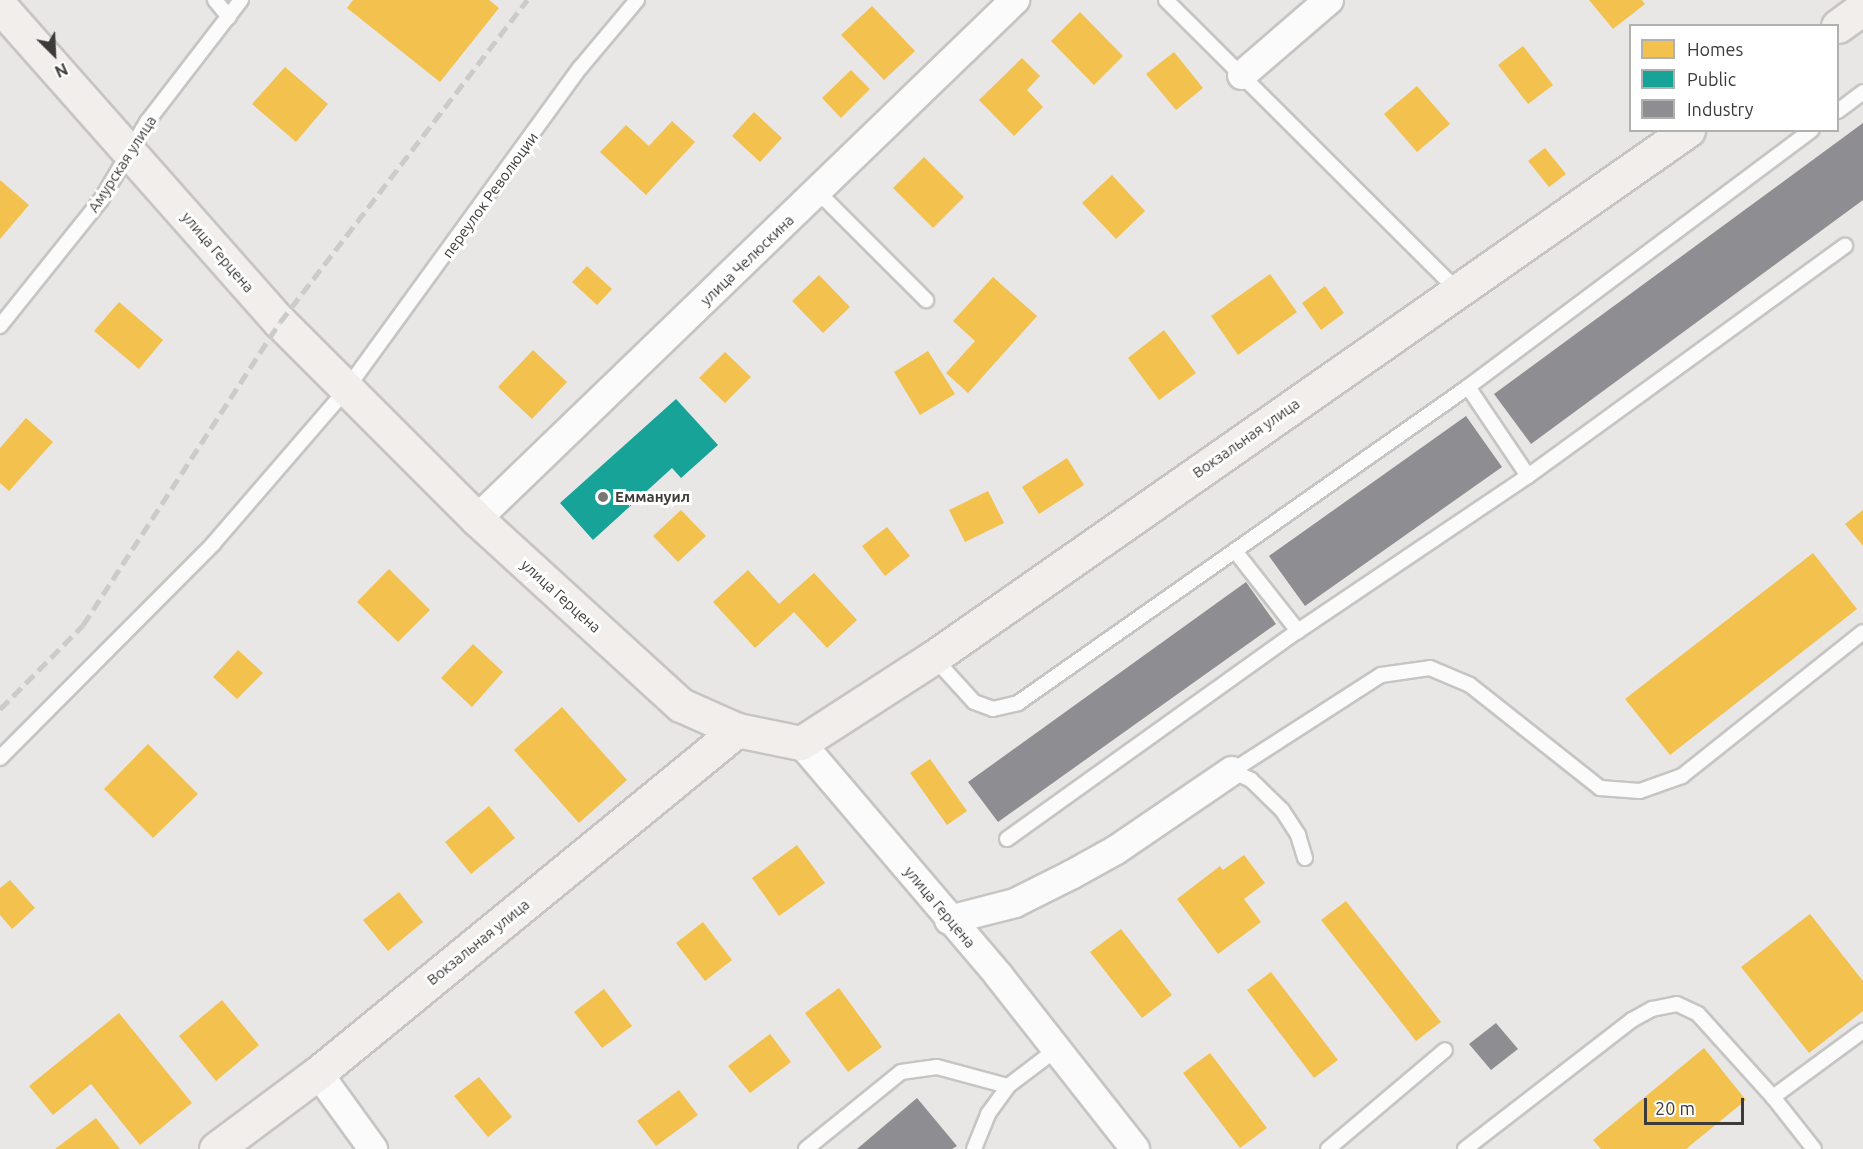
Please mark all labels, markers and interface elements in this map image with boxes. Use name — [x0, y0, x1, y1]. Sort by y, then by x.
north arrow — [24, 24, 84, 84]
legend — [1629, 24, 1839, 132]
text: Homes — [1687, 39, 1743, 59]
text: N — [52, 60, 70, 81]
text: Public — [1687, 69, 1736, 89]
text: Industry — [1687, 99, 1753, 119]
street label: Амурская улица — [84, 112, 160, 216]
street label: переулок Революции — [438, 129, 542, 261]
street label: улица Герцена — [178, 208, 258, 296]
street label: улица Челюскина — [697, 211, 797, 309]
street label: Вокзальная улица — [1189, 394, 1303, 482]
place label: Еммануил — [615, 488, 690, 506]
marker: Еммануил — [596, 490, 610, 504]
street label: улица Герцена — [517, 556, 605, 636]
street label: улица Герцена — [901, 863, 979, 951]
street label: Вокзальная улица — [423, 895, 533, 989]
scale bar — [1647, 1086, 1748, 1124]
text: 20 m — [1655, 1098, 1695, 1118]

